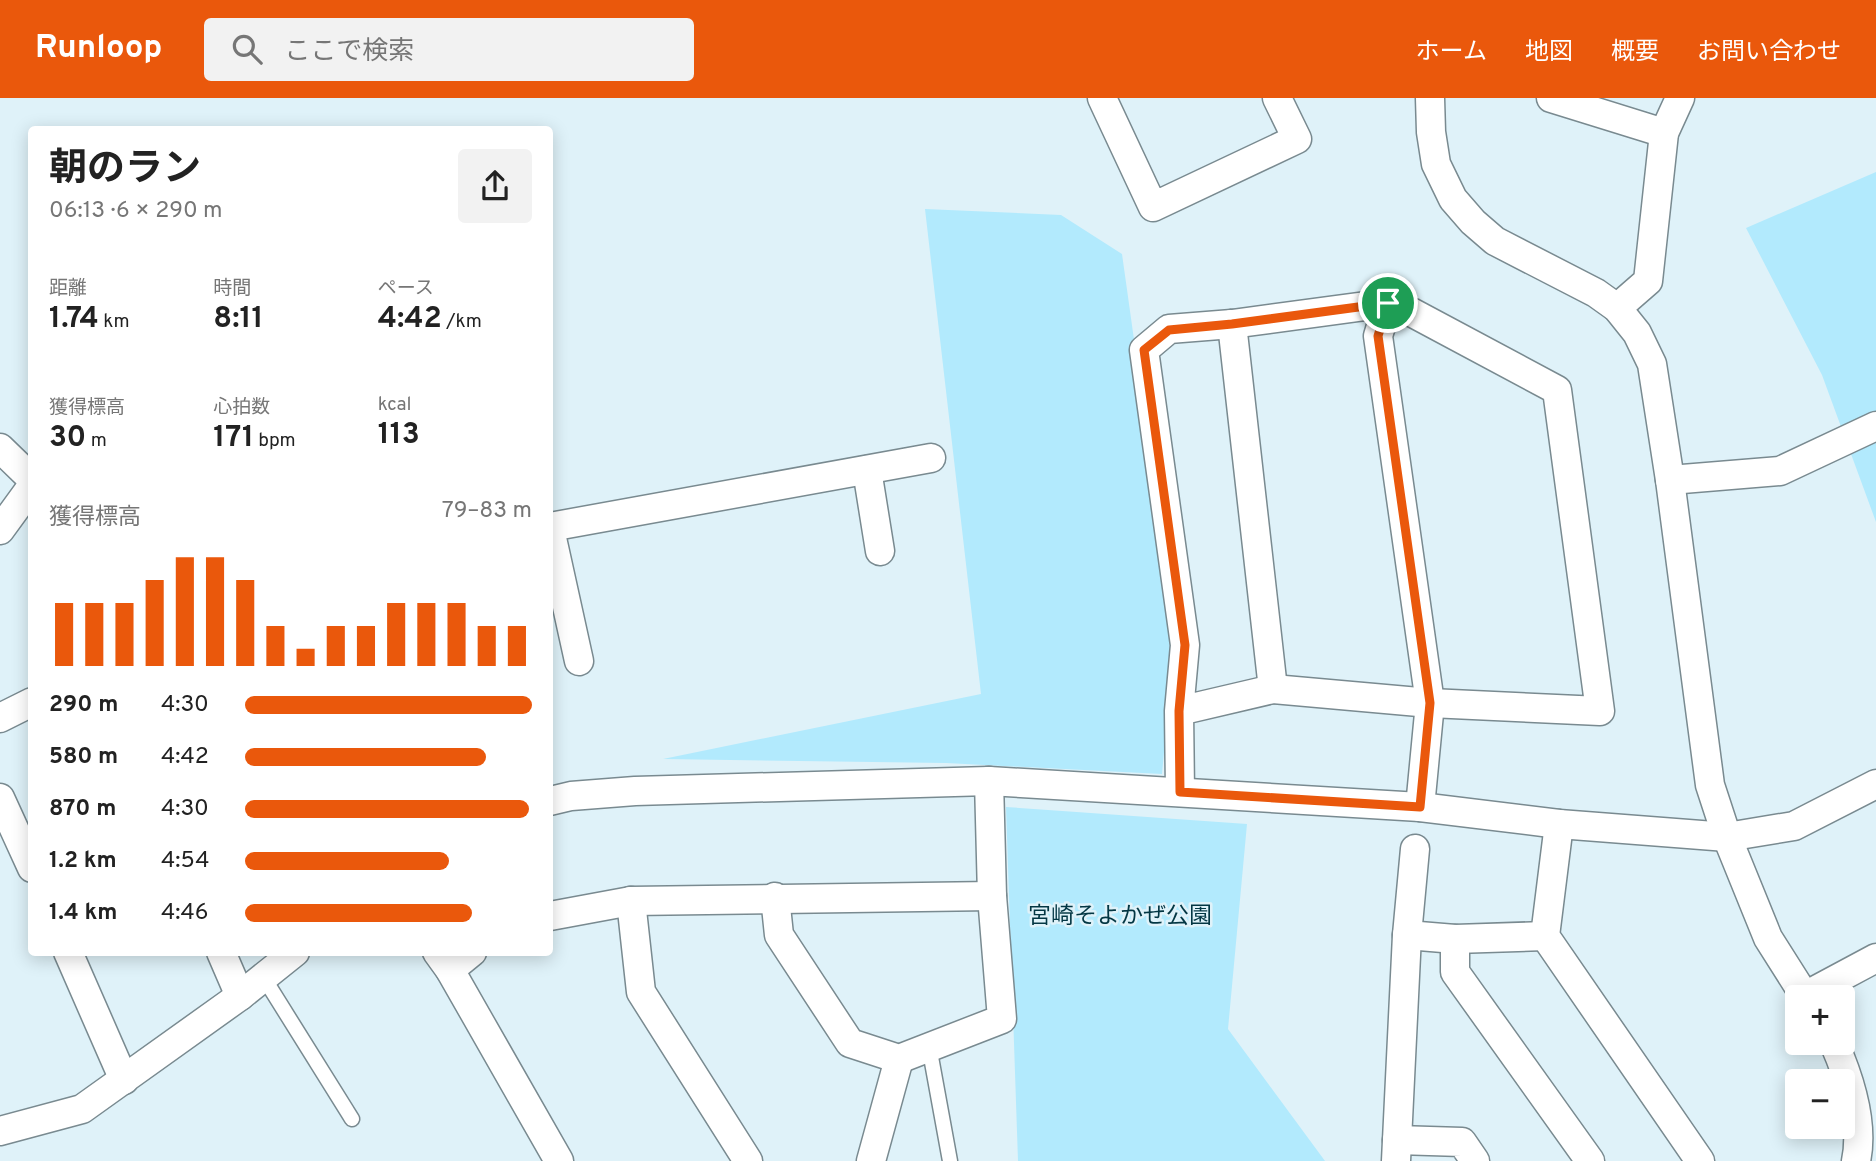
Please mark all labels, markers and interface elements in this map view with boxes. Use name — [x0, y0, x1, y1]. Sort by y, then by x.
search box — [204, 18, 694, 81]
text: Runloop — [35, 28, 162, 70]
icon: search — [228, 30, 266, 68]
text: ここで検索 — [284, 36, 414, 69]
text: ホーム — [1416, 38, 1487, 68]
text: 地図 — [1525, 38, 1573, 68]
text: 概要 — [1611, 38, 1659, 68]
text: お問い合わせ — [1697, 38, 1841, 68]
text: 朝のラン — [49, 146, 201, 195]
button: share — [458, 149, 532, 223]
text: 06:13 · 6 × 290 m — [49, 197, 223, 226]
pin — [1358, 273, 1418, 333]
text: 距離 — [49, 277, 87, 301]
text: 時間 — [213, 277, 251, 301]
text: ペース — [378, 277, 434, 301]
icon: arrive — [1369, 284, 1407, 322]
text: 1.74 — [49, 301, 99, 338]
text: 8:11 — [213, 301, 264, 338]
text: 4:42 — [378, 301, 442, 338]
text: km — [99, 310, 130, 334]
text: /km — [442, 310, 482, 334]
text: kcal — [378, 393, 411, 417]
text: 獲得標高 — [49, 396, 125, 420]
text: 心拍数 — [213, 396, 270, 420]
text: 113 — [378, 417, 420, 454]
text: 30 — [49, 420, 86, 457]
text: 171 — [213, 420, 254, 457]
text: m — [86, 429, 107, 453]
text: bpm — [254, 429, 296, 453]
text: 79–83 m — [442, 497, 532, 526]
text: 獲得標高 — [49, 504, 141, 533]
text: 290 m — [49, 691, 118, 720]
text: 4:30 — [161, 691, 209, 720]
text: 580 m — [49, 743, 118, 772]
text: 4:42 — [161, 743, 209, 772]
text: 870 m — [49, 795, 116, 824]
text: 4:30 — [161, 795, 209, 824]
text: 1.2 km — [49, 847, 117, 876]
text: 4:54 — [161, 847, 209, 876]
text: 1.4 km — [49, 899, 117, 928]
text: 4:46 — [161, 899, 208, 928]
park label: 宮崎そよかぜ公園 — [1028, 903, 1212, 932]
map controls — [1785, 985, 1855, 1139]
button: + — [1785, 985, 1855, 1055]
button: − — [1785, 1069, 1855, 1139]

